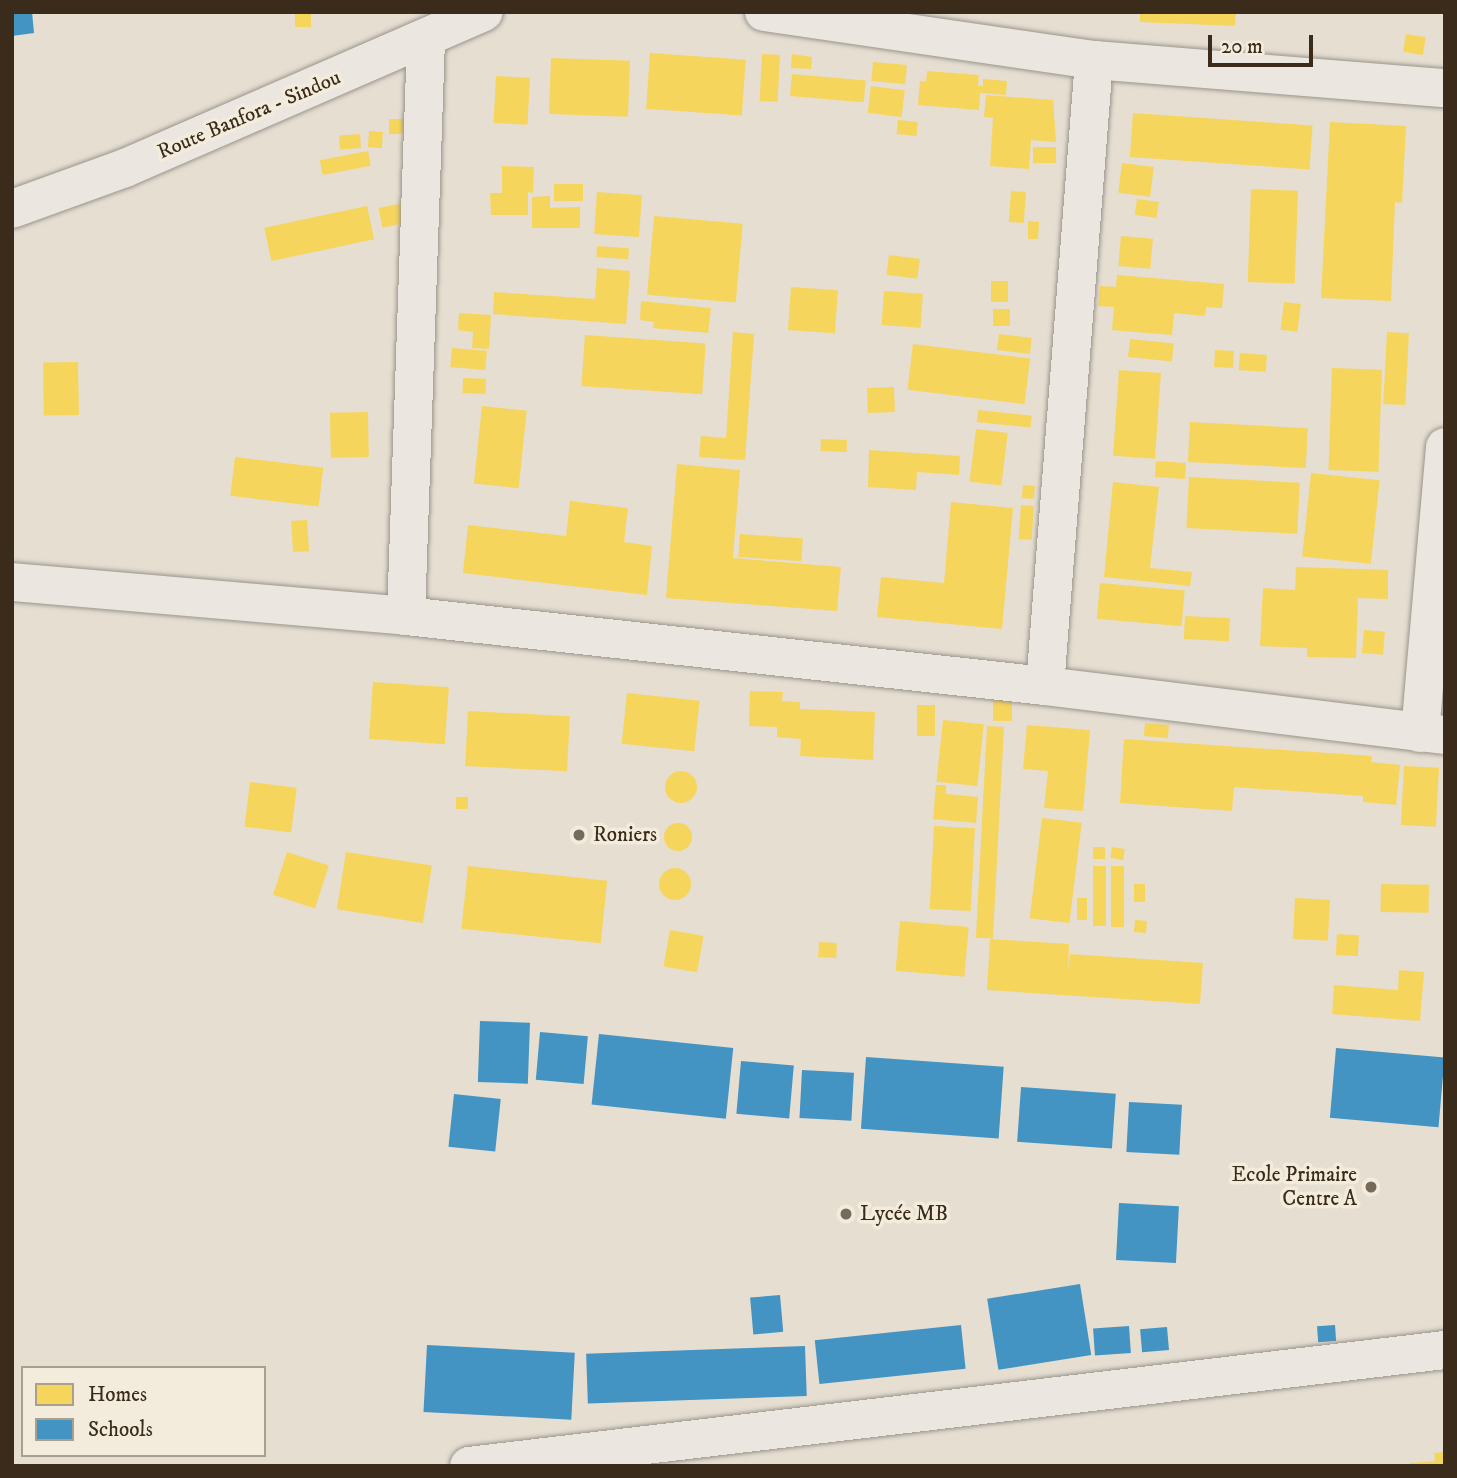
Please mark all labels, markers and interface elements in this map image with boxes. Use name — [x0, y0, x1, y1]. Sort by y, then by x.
scale bar — [1212, 21, 1317, 65]
text: 20 m — [1221, 34, 1263, 60]
street label: Route Banfora - Sindou — [154, 65, 344, 165]
place label: Roniers — [593, 822, 657, 848]
marker: Roniers — [571, 827, 587, 843]
place label: Ecole Primaire Centre A — [1231, 1162, 1357, 1212]
marker: Ecole Primaire Centre A — [1363, 1179, 1379, 1195]
place label: Lycée MB — [860, 1201, 948, 1227]
marker: Lycée MB — [838, 1206, 854, 1222]
legend — [21, 1366, 266, 1457]
text: Homes — [88, 1382, 147, 1408]
text: Schools — [88, 1417, 153, 1443]

